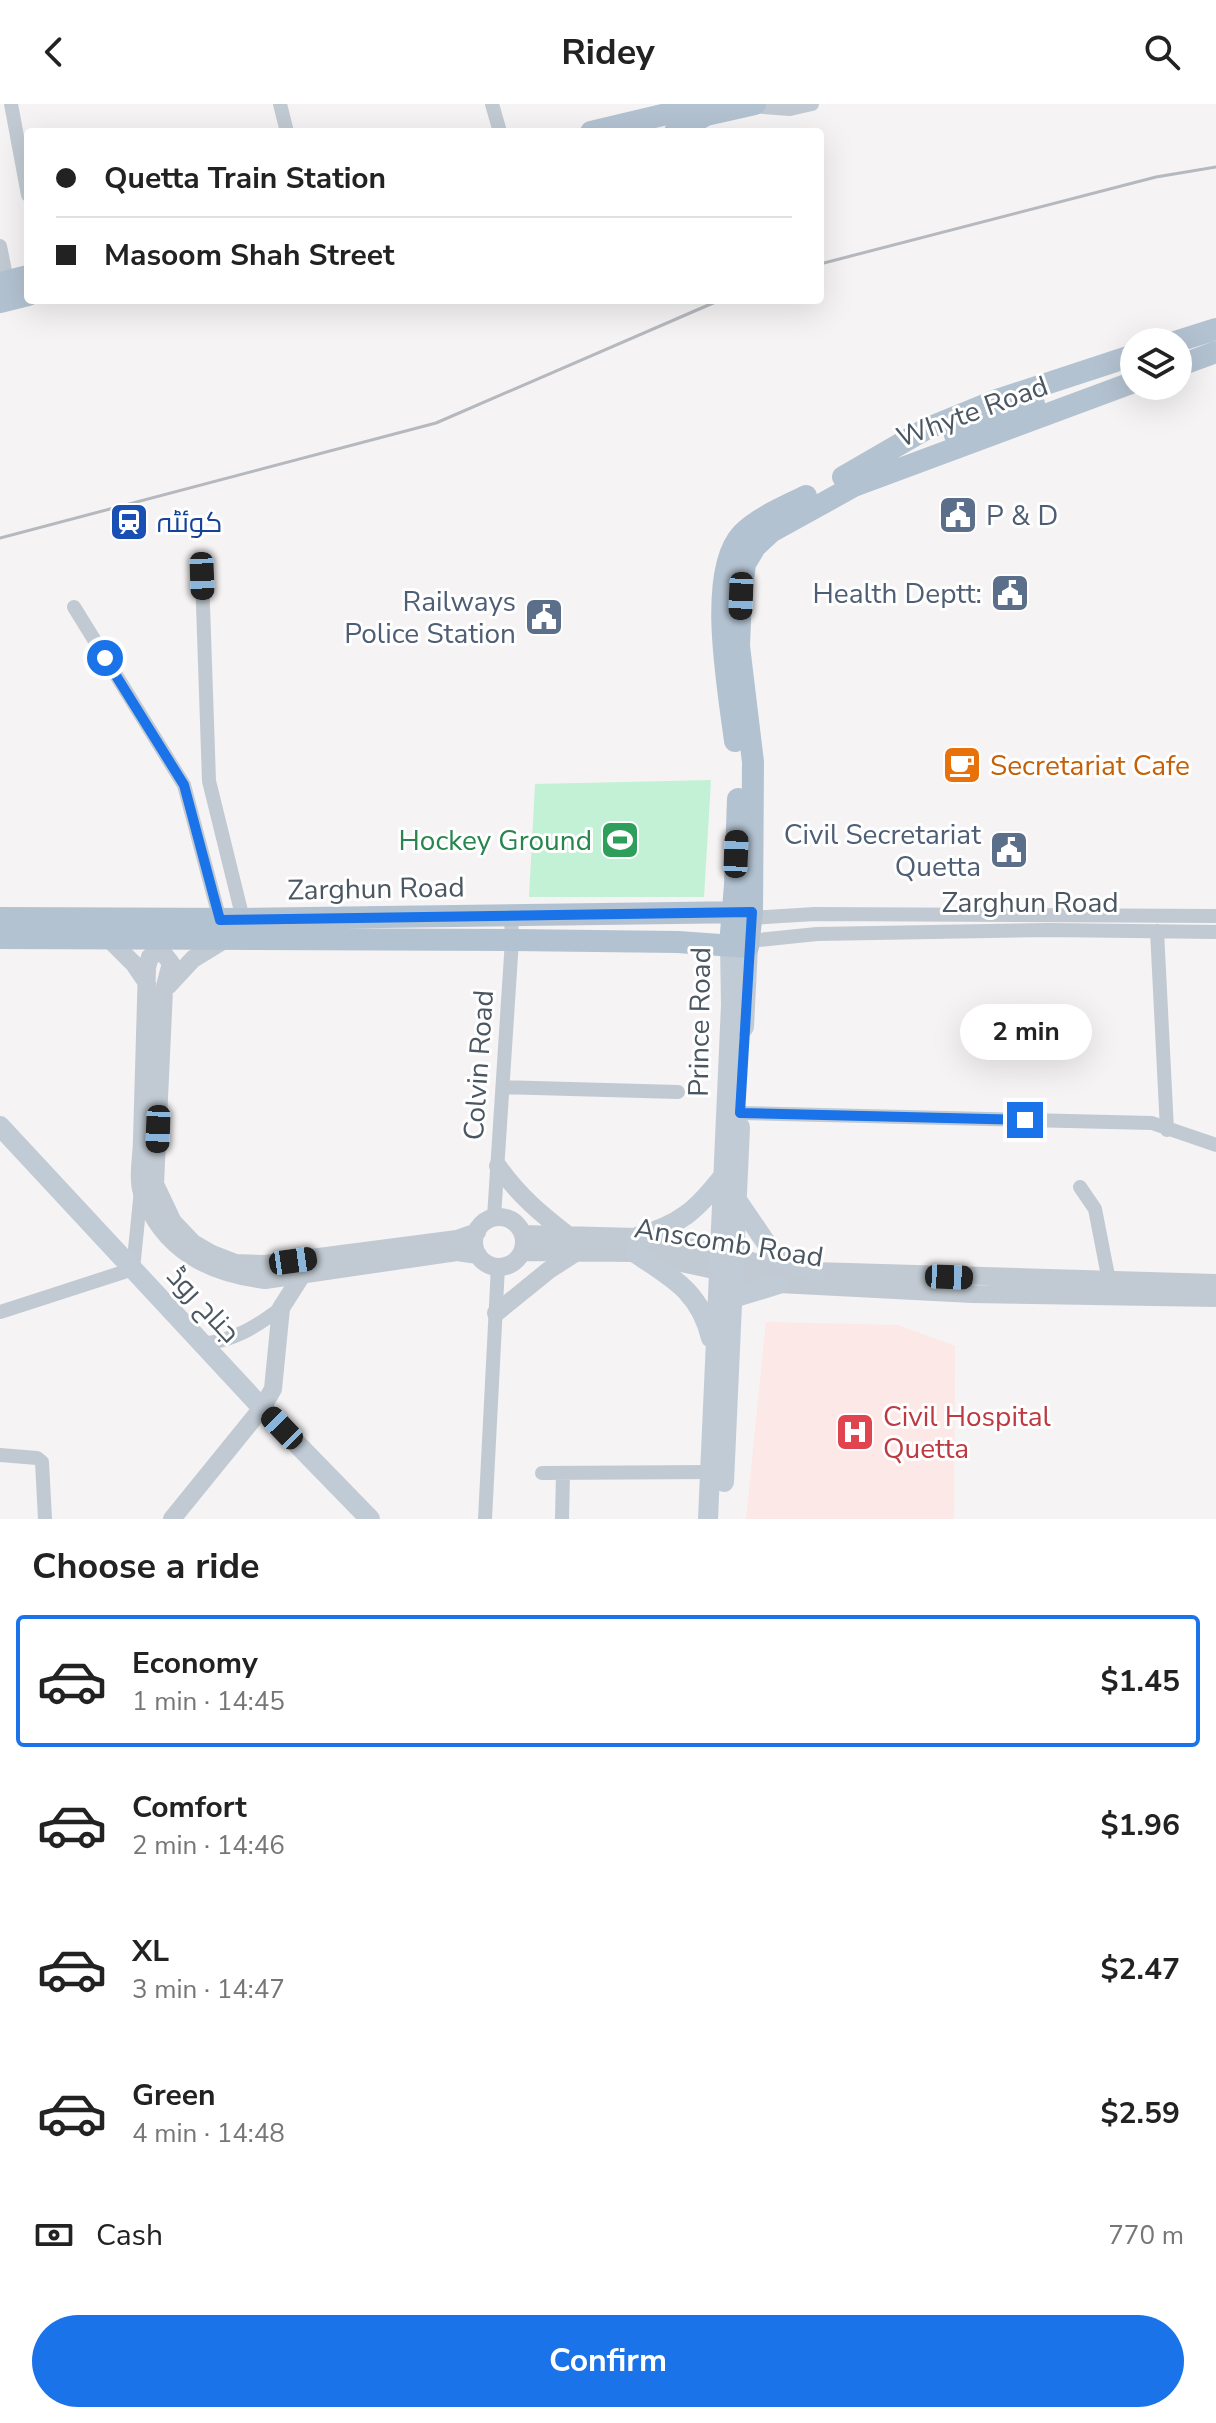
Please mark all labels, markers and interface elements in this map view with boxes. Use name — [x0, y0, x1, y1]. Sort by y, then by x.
text: Ridey — [561, 28, 655, 77]
icon: back — [32, 30, 76, 74]
icon: search — [1140, 30, 1184, 74]
text: Quetta Train Station — [104, 158, 386, 199]
text: Masoom Shah Street — [104, 235, 394, 276]
map controls — [1120, 328, 1192, 400]
button: layers — [1120, 328, 1192, 400]
street label: Whyte Road — [892, 367, 1053, 457]
public building icon: P & D — [937, 494, 979, 536]
place label: P & D — [986, 497, 1058, 535]
station icon: کوئٹہ — [108, 501, 150, 543]
place label: کوئٹہ — [157, 504, 223, 542]
car — [189, 552, 215, 600]
car — [728, 572, 754, 620]
public building icon: Health Deptt: — [989, 572, 1031, 614]
place label: Health Deptt: — [813, 575, 982, 613]
place label: Railways Police Station — [344, 583, 516, 653]
public building icon: Railways Police Station — [523, 596, 565, 638]
route start — [87, 640, 123, 676]
cafe icon: Secretariat Cafe — [941, 744, 983, 786]
place label: Secretariat Cafe — [990, 747, 1190, 785]
place label: Civil Secretariat Quetta — [784, 816, 981, 886]
sports icon: Hockey Ground — [599, 819, 641, 861]
place label: Hockey Ground — [399, 822, 592, 860]
public building icon: Civil Secretariat Quetta — [988, 829, 1030, 871]
car — [723, 830, 749, 878]
street label: Zarghun Road — [287, 868, 465, 910]
street label: Zarghun Road — [941, 884, 1119, 922]
street label: Prince Road — [680, 947, 720, 1097]
street label: Colvin Road — [455, 989, 503, 1141]
callout: 2 min — [959, 1004, 1091, 1060]
text: 2 min — [992, 1014, 1060, 1049]
route end — [1007, 1102, 1043, 1138]
car — [145, 1105, 171, 1153]
street label: Anscomb Road — [632, 1209, 826, 1277]
car — [268, 1246, 318, 1276]
street label: جناح روڈ — [158, 1258, 248, 1351]
car — [925, 1264, 973, 1290]
place label: Civil Hospital Quetta — [883, 1398, 1052, 1468]
car — [257, 1402, 307, 1454]
hospital icon: Civil Hospital Quetta — [834, 1411, 876, 1453]
text: Choose a ride — [32, 1542, 260, 1591]
text: Economy — [132, 1643, 258, 1684]
icon: car — [36, 1645, 108, 1717]
text: $1.45 — [1101, 1661, 1180, 1702]
text: 1 min · 14:45 — [132, 1684, 285, 1719]
text: Comfort — [132, 1787, 247, 1828]
icon: car — [36, 1789, 108, 1861]
text: $1.96 — [1101, 1805, 1180, 1846]
text: 2 min · 14:46 — [132, 1828, 285, 1863]
text: XL — [132, 1931, 169, 1972]
icon: car — [36, 1933, 108, 2005]
text: $2.47 — [1101, 1949, 1180, 1990]
text: 3 min · 14:47 — [132, 1972, 285, 2007]
text: Green — [132, 2075, 216, 2116]
icon: car — [36, 2077, 108, 2149]
text: $2.59 — [1101, 2093, 1180, 2134]
text: 4 min · 14:48 — [132, 2116, 285, 2151]
icon: cash — [32, 2213, 76, 2257]
text: Cash — [96, 2215, 163, 2256]
text: 770 m — [1108, 2218, 1184, 2253]
button: Confirm — [32, 2315, 1184, 2407]

